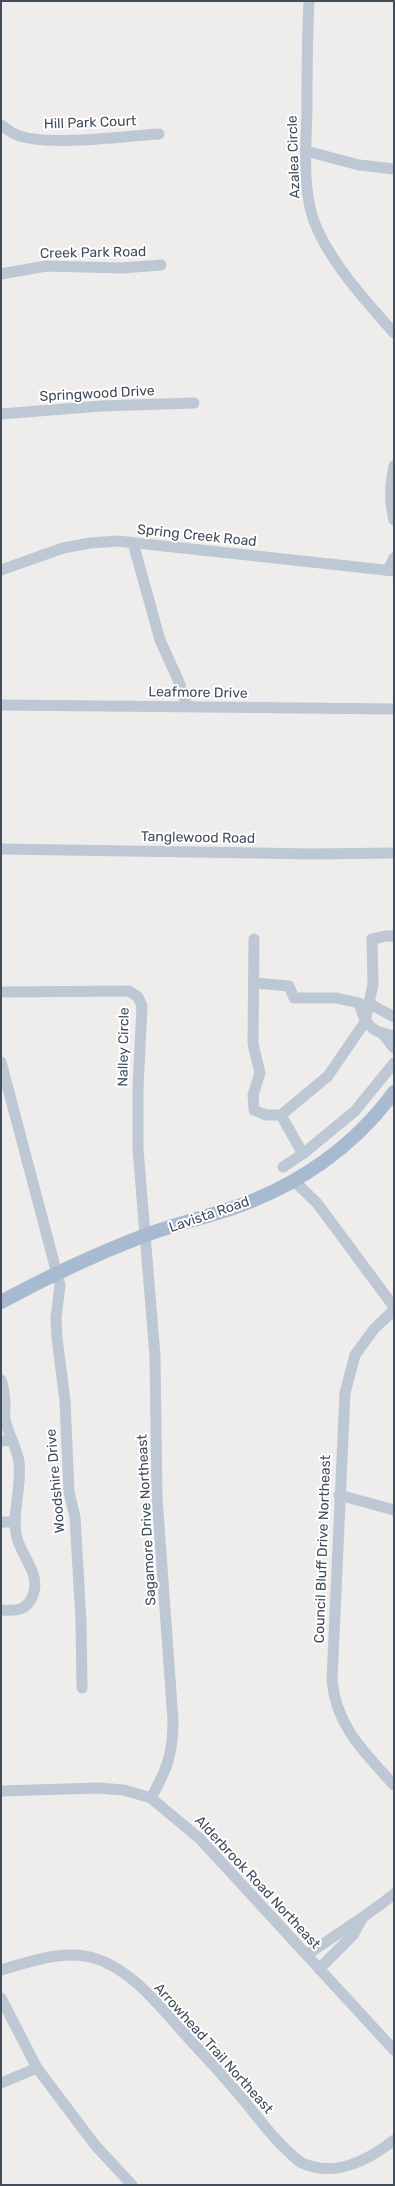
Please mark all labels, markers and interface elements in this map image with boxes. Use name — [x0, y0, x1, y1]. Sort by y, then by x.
street label: Hill Park Court — [43, 112, 137, 133]
street label: Azalea Circle — [284, 115, 303, 199]
street label: Creek Park Road — [40, 243, 146, 262]
street label: Springwood Drive — [39, 382, 155, 405]
street label: Spring Creek Road — [136, 521, 257, 550]
street label: Leafmore Drive — [148, 683, 248, 702]
street label: Tanglewood Road — [141, 828, 255, 847]
street label: Nalley Circle — [114, 1007, 133, 1087]
street label: Lavista Road — [167, 1193, 251, 1236]
street label: Woodshire Drive — [42, 1428, 69, 1534]
street label: Sagamore Drive Northeast — [133, 1433, 159, 1606]
street label: Council Bluff Drive Northeast — [311, 1454, 334, 1644]
street label: Alderbrook Road Northeast — [191, 1812, 324, 1953]
street label: Arrowhead Trail Northeast — [150, 1980, 277, 2118]

